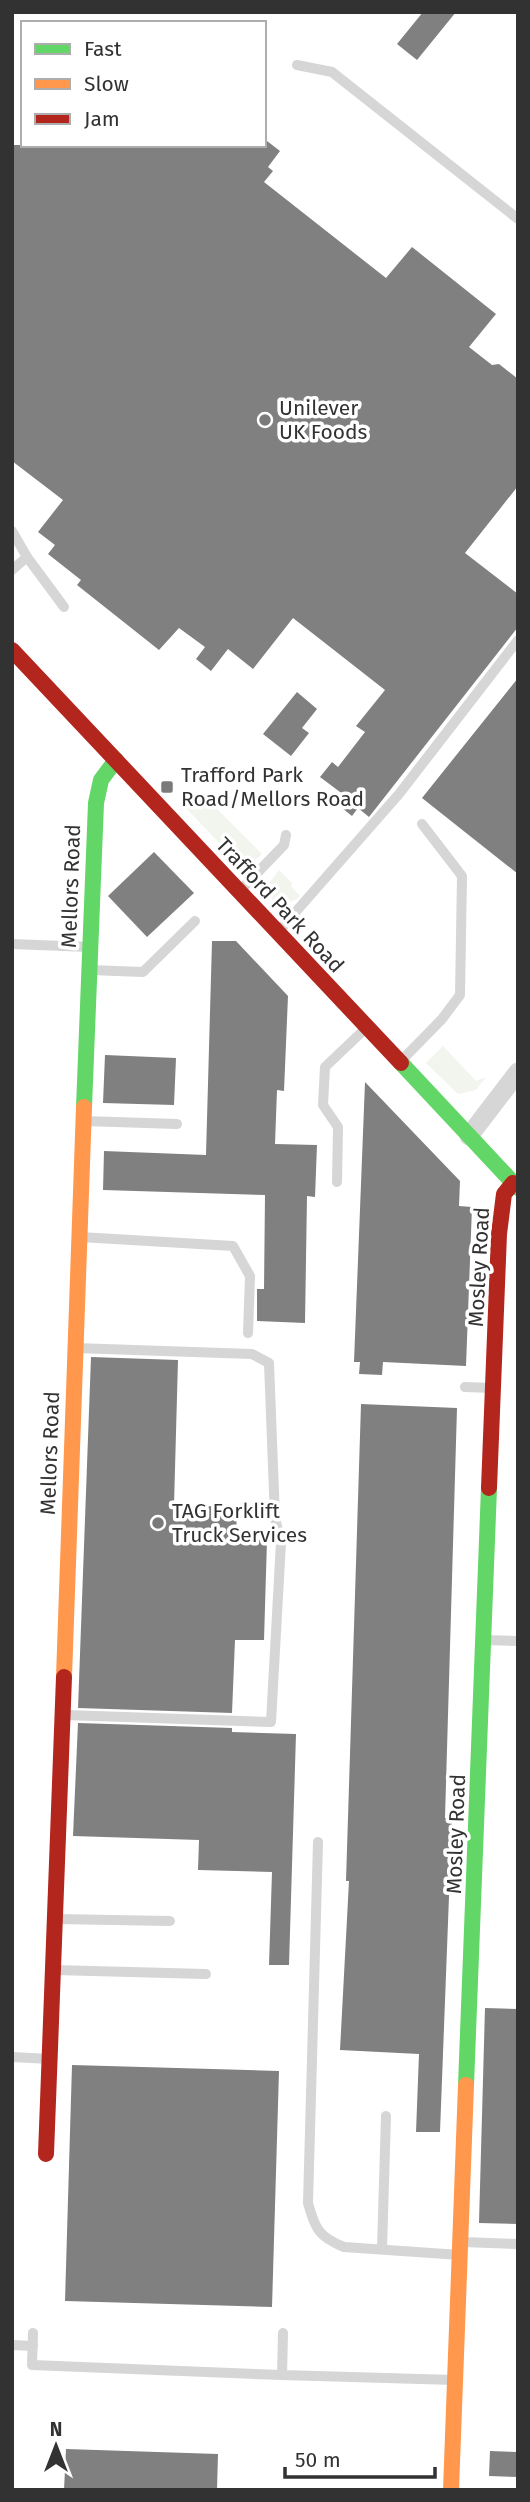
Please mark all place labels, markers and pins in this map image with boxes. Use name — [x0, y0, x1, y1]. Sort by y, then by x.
place label: Unilever UK Foods — [279, 395, 367, 445]
marker: Unilever UK Foods — [257, 412, 273, 428]
place label: Trafford Park Road/Mellors Road — [181, 762, 364, 812]
marker: Trafford Park Road/Mellors Road — [159, 779, 175, 795]
place label: TAG Forklift Truck Services — [172, 1498, 307, 1548]
marker: TAG Forklift Truck Services — [150, 1515, 166, 1531]

